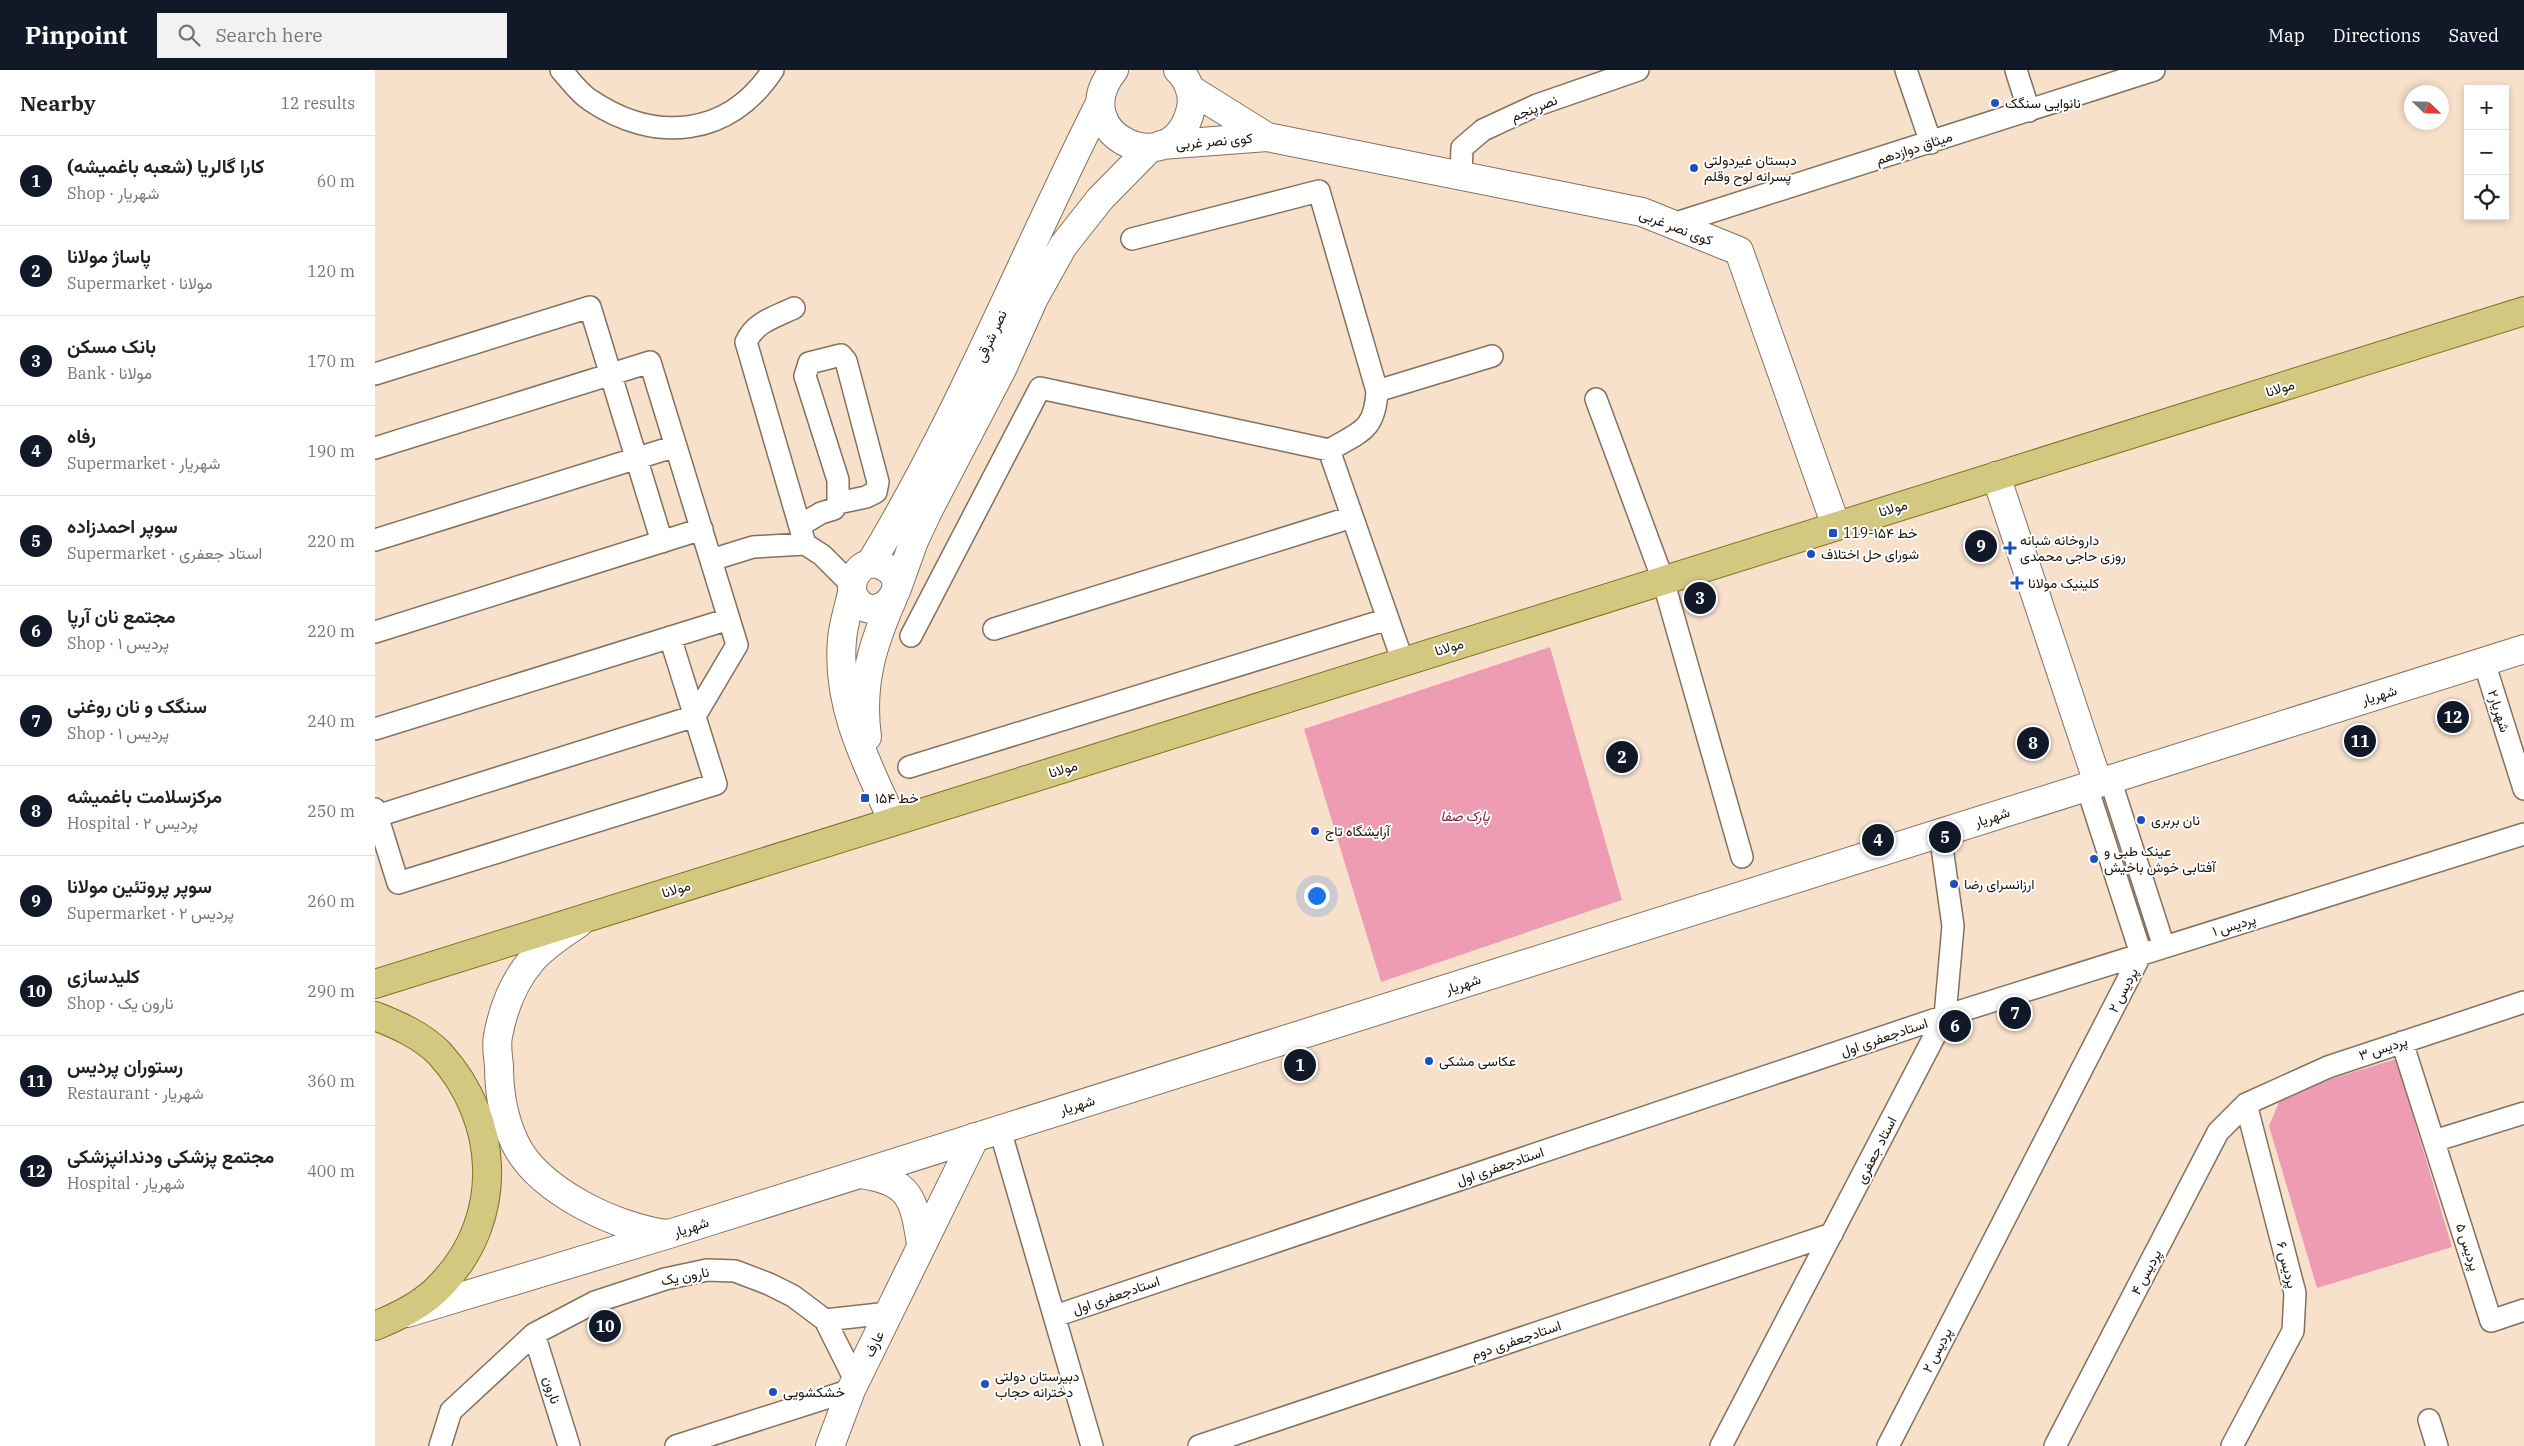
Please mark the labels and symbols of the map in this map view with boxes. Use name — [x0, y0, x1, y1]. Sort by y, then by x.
north arrow — [2404, 85, 2449, 130]
street label: نصرپنجم — [1508, 90, 1560, 126]
place label: نانوایی سنگک — [2005, 94, 2081, 112]
marker: نانوایی سنگک — [1989, 97, 2001, 109]
street label: میثاق دوازدهم — [1873, 127, 1955, 169]
street label: کوی نصر غربی — [1175, 129, 1253, 153]
place label: دبستان غیردولتی پسرانه لوح وقلم — [1704, 151, 1797, 187]
marker: دبستان غیردولتی پسرانه لوح وقلم — [1688, 162, 1700, 174]
street label: کوی نصر غربی — [1637, 205, 1715, 249]
street label: نصر شرقی — [971, 307, 1011, 365]
street label: مولانا — [2263, 375, 2297, 401]
street label: مولانا — [1876, 495, 1910, 521]
place label: خط ۱۵۴-119 — [1843, 524, 1917, 542]
marker: خط ۱۵۴-119 — [1827, 527, 1839, 539]
pin: 9 — [1965, 527, 1997, 565]
place label: داروخانه شبانه روزی حاجی محمدی — [2020, 531, 2126, 565]
marker: داروخانه شبانه روزی حاجی محمدی — [2004, 542, 2016, 554]
place label: شورای حل اختلاف — [1821, 545, 1919, 563]
marker: شورای حل اختلاف — [1805, 548, 1817, 560]
place label: کلینیک مولانا — [2028, 574, 2099, 592]
marker: کلینیک مولانا — [2010, 576, 2024, 590]
pin: 3 — [1684, 579, 1716, 617]
street label: مولانا — [1432, 634, 1466, 660]
street label: شهریار — [2358, 681, 2399, 709]
street label: شهریار۲ — [2484, 687, 2514, 735]
pin: 12 — [2437, 698, 2469, 736]
pin: 11 — [2344, 722, 2376, 760]
pin: 8 — [2017, 724, 2049, 762]
pin: 2 — [1606, 738, 1638, 776]
street label: مولانا — [1046, 756, 1080, 782]
place label: خط ۱۵۴ — [875, 789, 919, 807]
marker: خط ۱۵۴ — [859, 792, 871, 804]
street label: شهریار — [1971, 803, 2012, 831]
park label: پارک صفا — [1440, 807, 1490, 826]
place label: نان بربری — [2151, 811, 2200, 829]
marker: نان بربری — [2135, 814, 2147, 826]
pin: 5 — [1929, 818, 1961, 856]
pin: 4 — [1862, 821, 1894, 859]
place label: آرایشگاه تاج — [1325, 822, 1392, 842]
marker: آرایشگاه تاج — [1309, 825, 1321, 837]
place label: عینک طبی و آفتابی خوش باخیش — [2104, 842, 2217, 876]
marker: عینک طبی و آفتابی خوش باخیش — [2088, 853, 2100, 865]
place label: ارزانسرای رضا — [1964, 875, 2035, 893]
street label: مولانا — [659, 876, 693, 902]
marker: ارزانسرای رضا — [1948, 878, 1960, 890]
your location — [1304, 883, 1330, 909]
street label: پردیس ۱ — [2210, 910, 2259, 941]
street label: پردیس ۲ — [2104, 964, 2143, 1016]
street label: شهریار — [1442, 970, 1483, 998]
pin: 7 — [1999, 994, 2031, 1032]
pin: 6 — [1939, 1007, 1971, 1045]
street label: استادجعفری اول — [1838, 1014, 1930, 1061]
street label: پردیس ۳ — [2356, 1032, 2410, 1065]
pin: 1 — [1284, 1046, 1316, 1084]
place label: عکاسی مشکی — [1439, 1052, 1516, 1070]
marker: عکاسی مشکی — [1423, 1055, 1435, 1067]
street label: شهریار — [1056, 1091, 1097, 1119]
street label: استاد جعفری — [1851, 1113, 1901, 1187]
street label: استادجعفری اول — [1454, 1143, 1546, 1190]
street label: شهریار — [670, 1213, 711, 1241]
street label: پردیس ۵ — [2451, 1221, 2484, 1274]
street label: پردیس ۶ — [2272, 1240, 2302, 1291]
street label: پردیس ۴ — [2127, 1246, 2166, 1298]
street label: نارون یک — [659, 1263, 711, 1289]
street label: استادجعفری اول — [1070, 1272, 1162, 1319]
pin: 10 — [589, 1307, 621, 1345]
street label: استادجعفری دوم — [1469, 1316, 1563, 1364]
street label: پردیس ۲ — [1918, 1324, 1957, 1376]
street label: عارف — [860, 1328, 888, 1360]
place label: دبیرستان دولتی دخترانه حجاب — [995, 1367, 1080, 1401]
street label: نارون — [539, 1374, 565, 1406]
marker: دبیرستان دولتی دخترانه حجاب — [979, 1378, 991, 1390]
place label: خشکشویی — [783, 1383, 845, 1401]
marker: خشکشویی — [767, 1386, 779, 1398]

